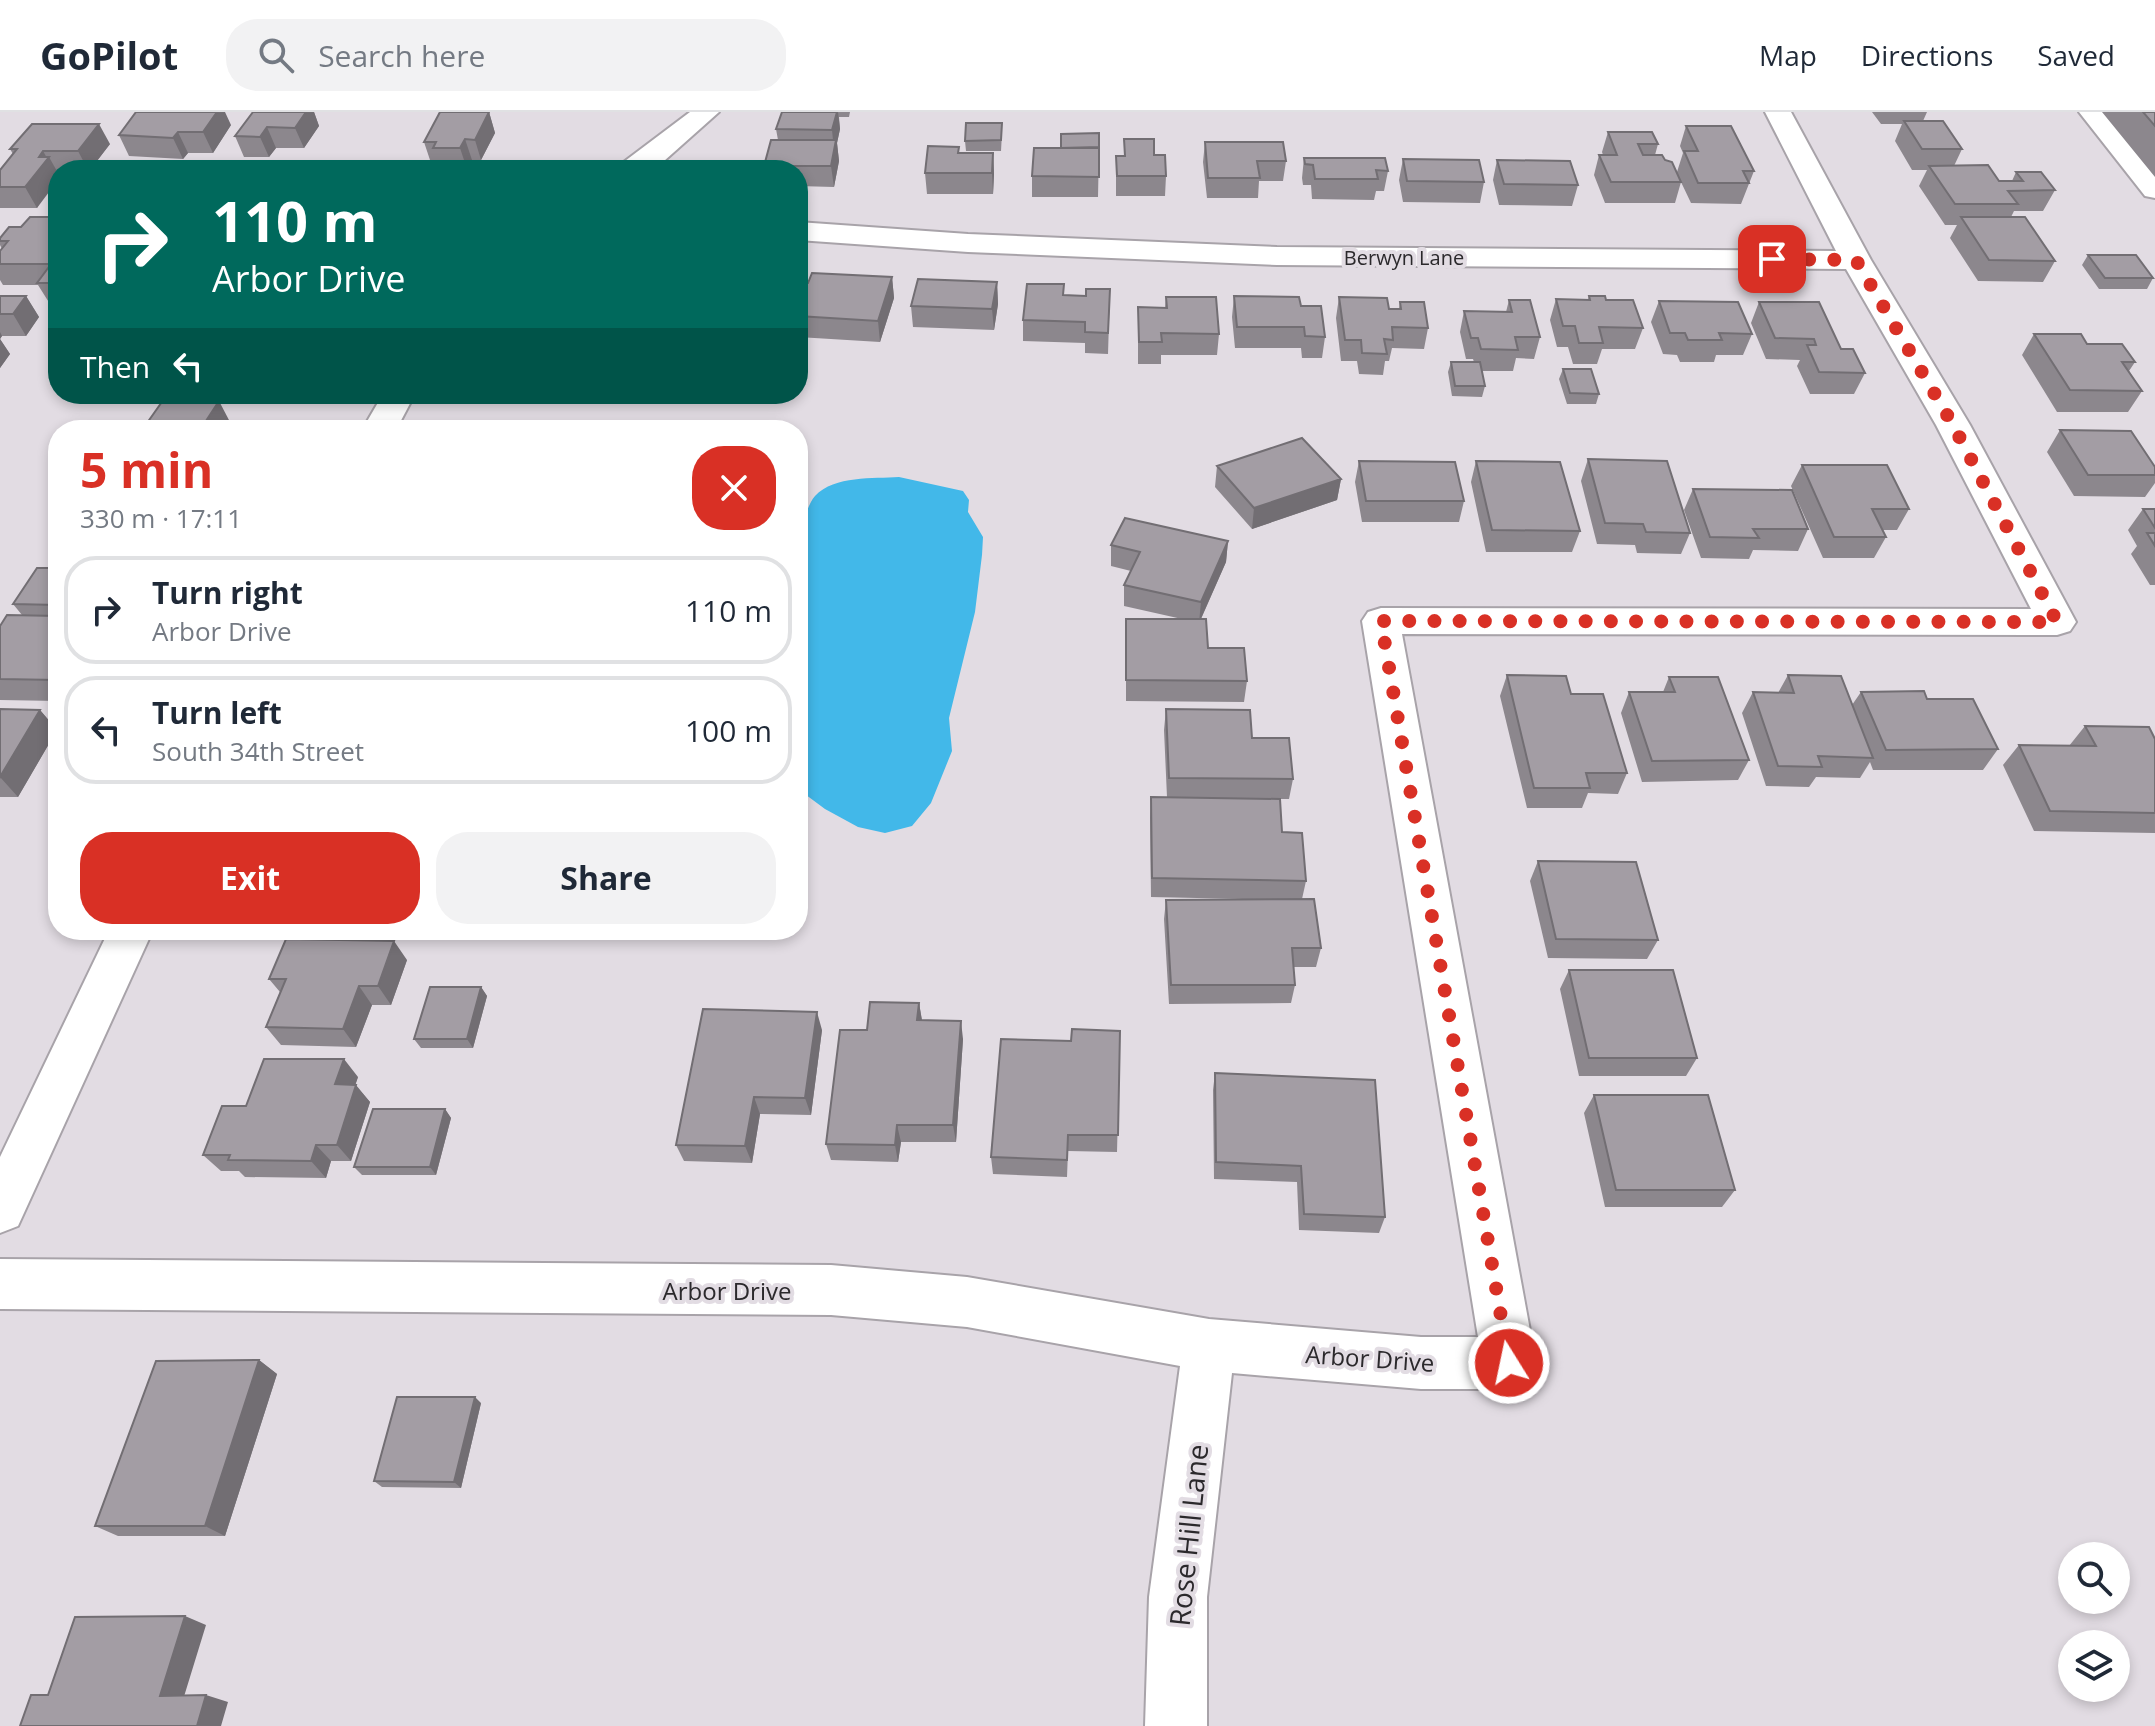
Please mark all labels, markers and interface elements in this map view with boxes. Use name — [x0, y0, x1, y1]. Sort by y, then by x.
search box — [226, 19, 786, 91]
text: GoPilot — [40, 29, 178, 81]
icon: search — [254, 33, 298, 77]
text: Search here — [318, 35, 485, 76]
text: Map — [1759, 36, 1817, 74]
text: Directions — [1861, 36, 1993, 74]
text: Saved — [2037, 36, 2115, 74]
text: 110 m — [212, 182, 378, 258]
icon: right — [80, 192, 184, 296]
pin — [1738, 225, 1806, 293]
icon: arrive — [1750, 237, 1794, 281]
street label: Berwyn Lane — [1344, 244, 1464, 271]
text: Arbor Drive — [212, 254, 405, 303]
icon: left — [166, 344, 210, 388]
text: Then — [80, 346, 150, 387]
text: 5 min — [80, 437, 213, 502]
button: close — [692, 446, 776, 530]
text: 330 m · 17:11 — [80, 500, 242, 536]
text: Turn right — [152, 572, 303, 613]
icon: right — [84, 588, 128, 632]
text: 110 m — [685, 590, 772, 631]
text: Arbor Drive — [152, 613, 292, 649]
text: Turn left — [152, 692, 282, 733]
icon: left — [84, 708, 128, 752]
text: 100 m — [685, 710, 772, 751]
text: South 34th Street — [152, 733, 364, 769]
button: Exit — [80, 832, 420, 924]
button: Share — [436, 832, 776, 924]
street label: Arbor Drive — [663, 1274, 791, 1307]
position arrow — [1467, 1321, 1551, 1405]
street label: Arbor Drive — [1305, 1337, 1435, 1379]
street label: Rose Hill Lane — [1160, 1442, 1216, 1628]
map controls — [2058, 1542, 2130, 1702]
button: search — [2058, 1542, 2130, 1614]
button: layers — [2058, 1630, 2130, 1702]

